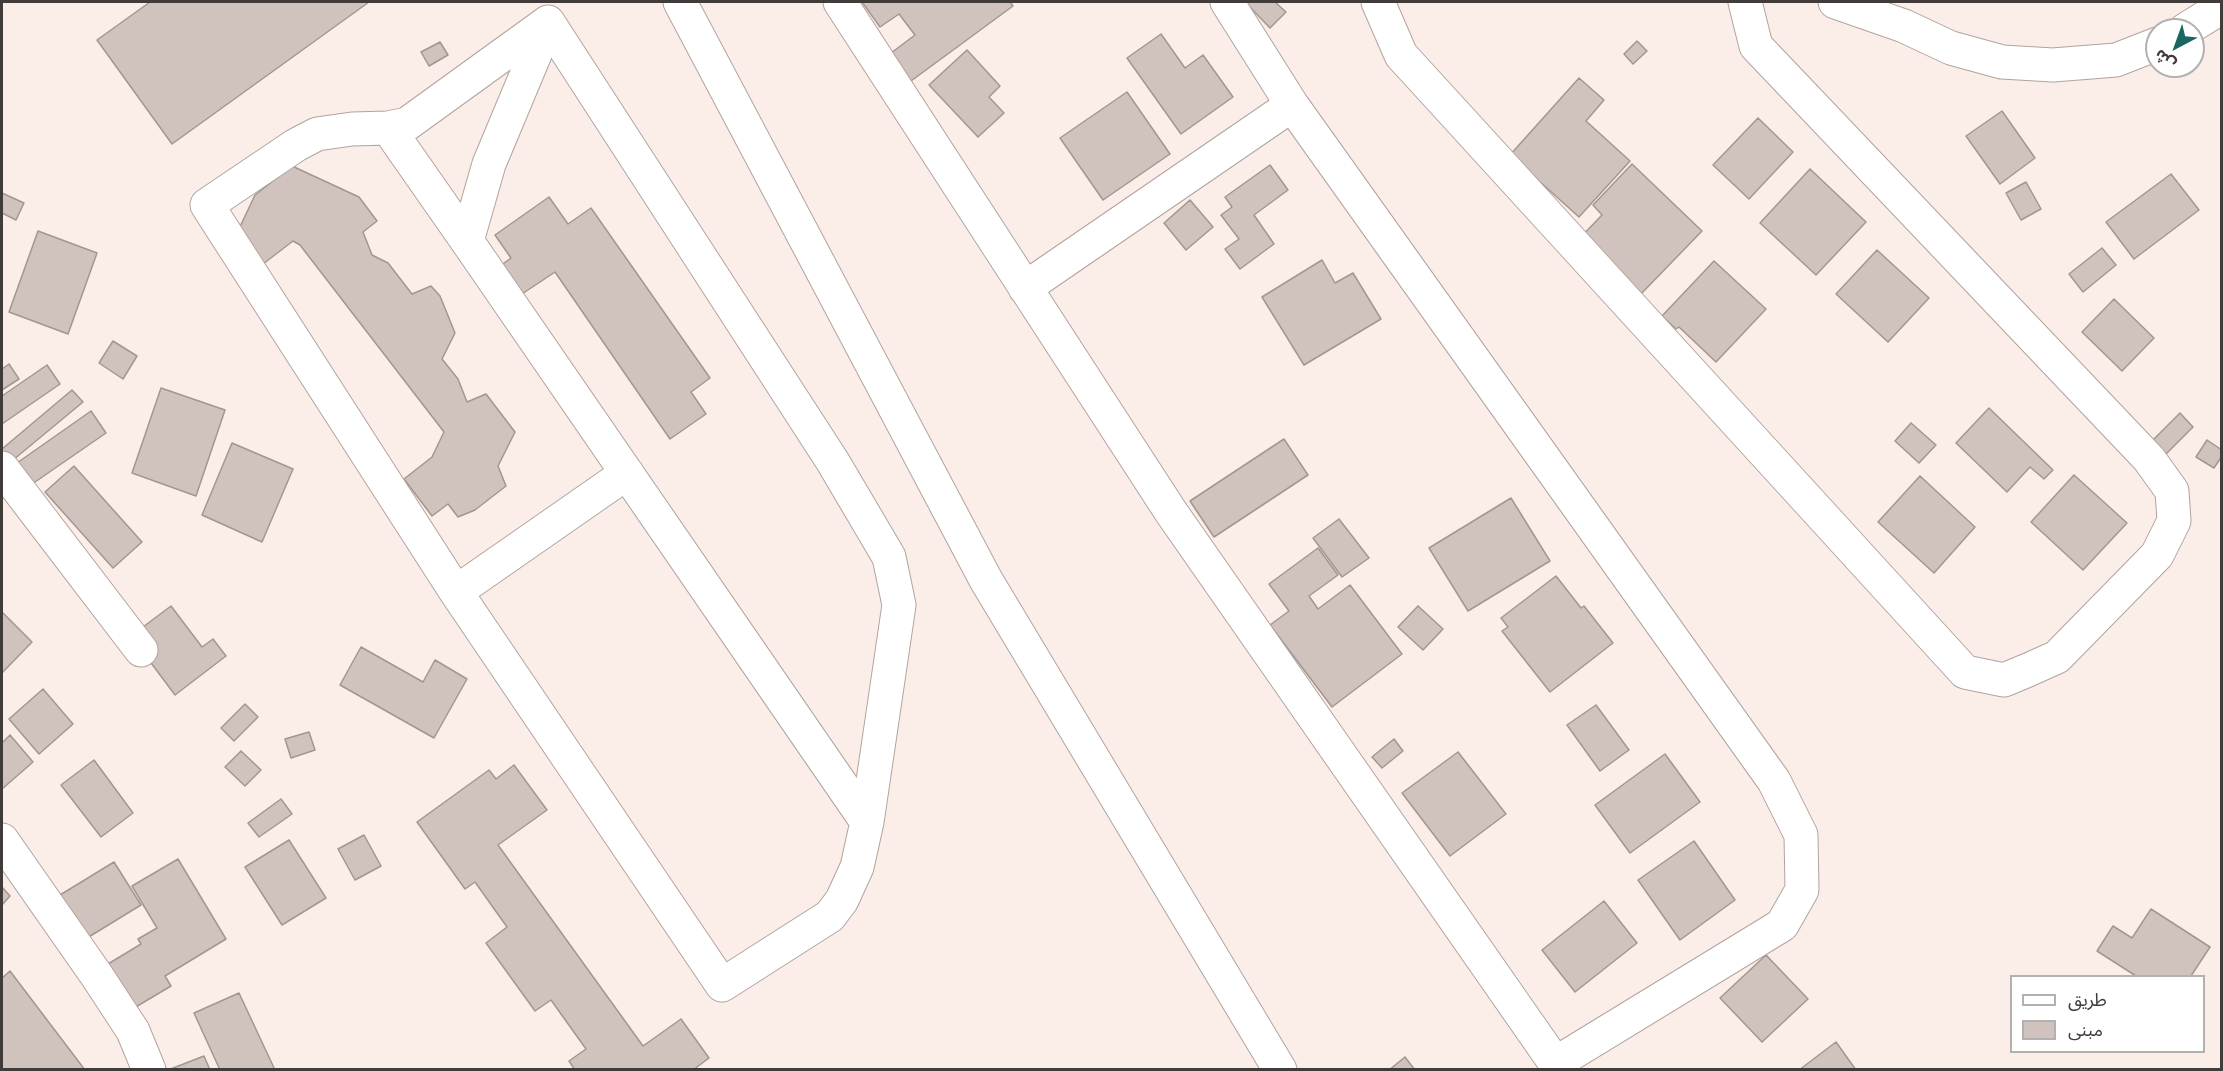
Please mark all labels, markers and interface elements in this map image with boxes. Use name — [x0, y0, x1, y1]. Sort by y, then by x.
north arrow — [2145, 18, 2205, 78]
text: ش — [2150, 46, 2179, 75]
legend — [2010, 975, 2205, 1053]
text: طريق — [2068, 988, 2107, 1010]
text: مبنى — [2068, 1018, 2103, 1040]

